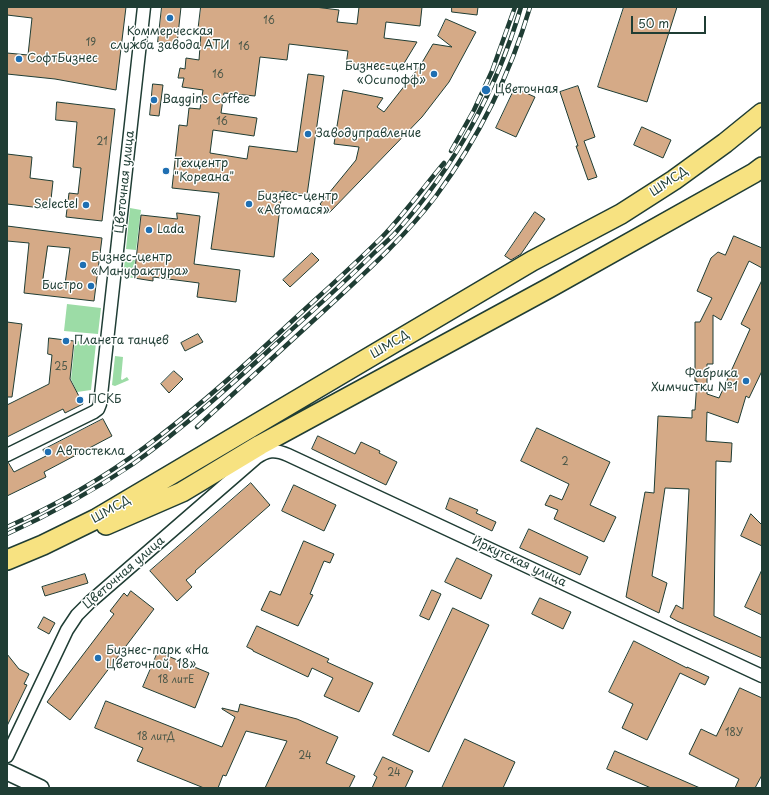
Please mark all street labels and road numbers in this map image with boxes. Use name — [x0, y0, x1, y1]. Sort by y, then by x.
street label: Цветочная улица — [112, 130, 138, 234]
street label: ШМСД — [647, 164, 691, 200]
street label: ШМСД — [368, 328, 412, 362]
street label: ШМСД — [89, 493, 133, 527]
street label: Цветочная улица — [80, 534, 168, 612]
street label: Иркутская улица — [470, 534, 568, 590]

